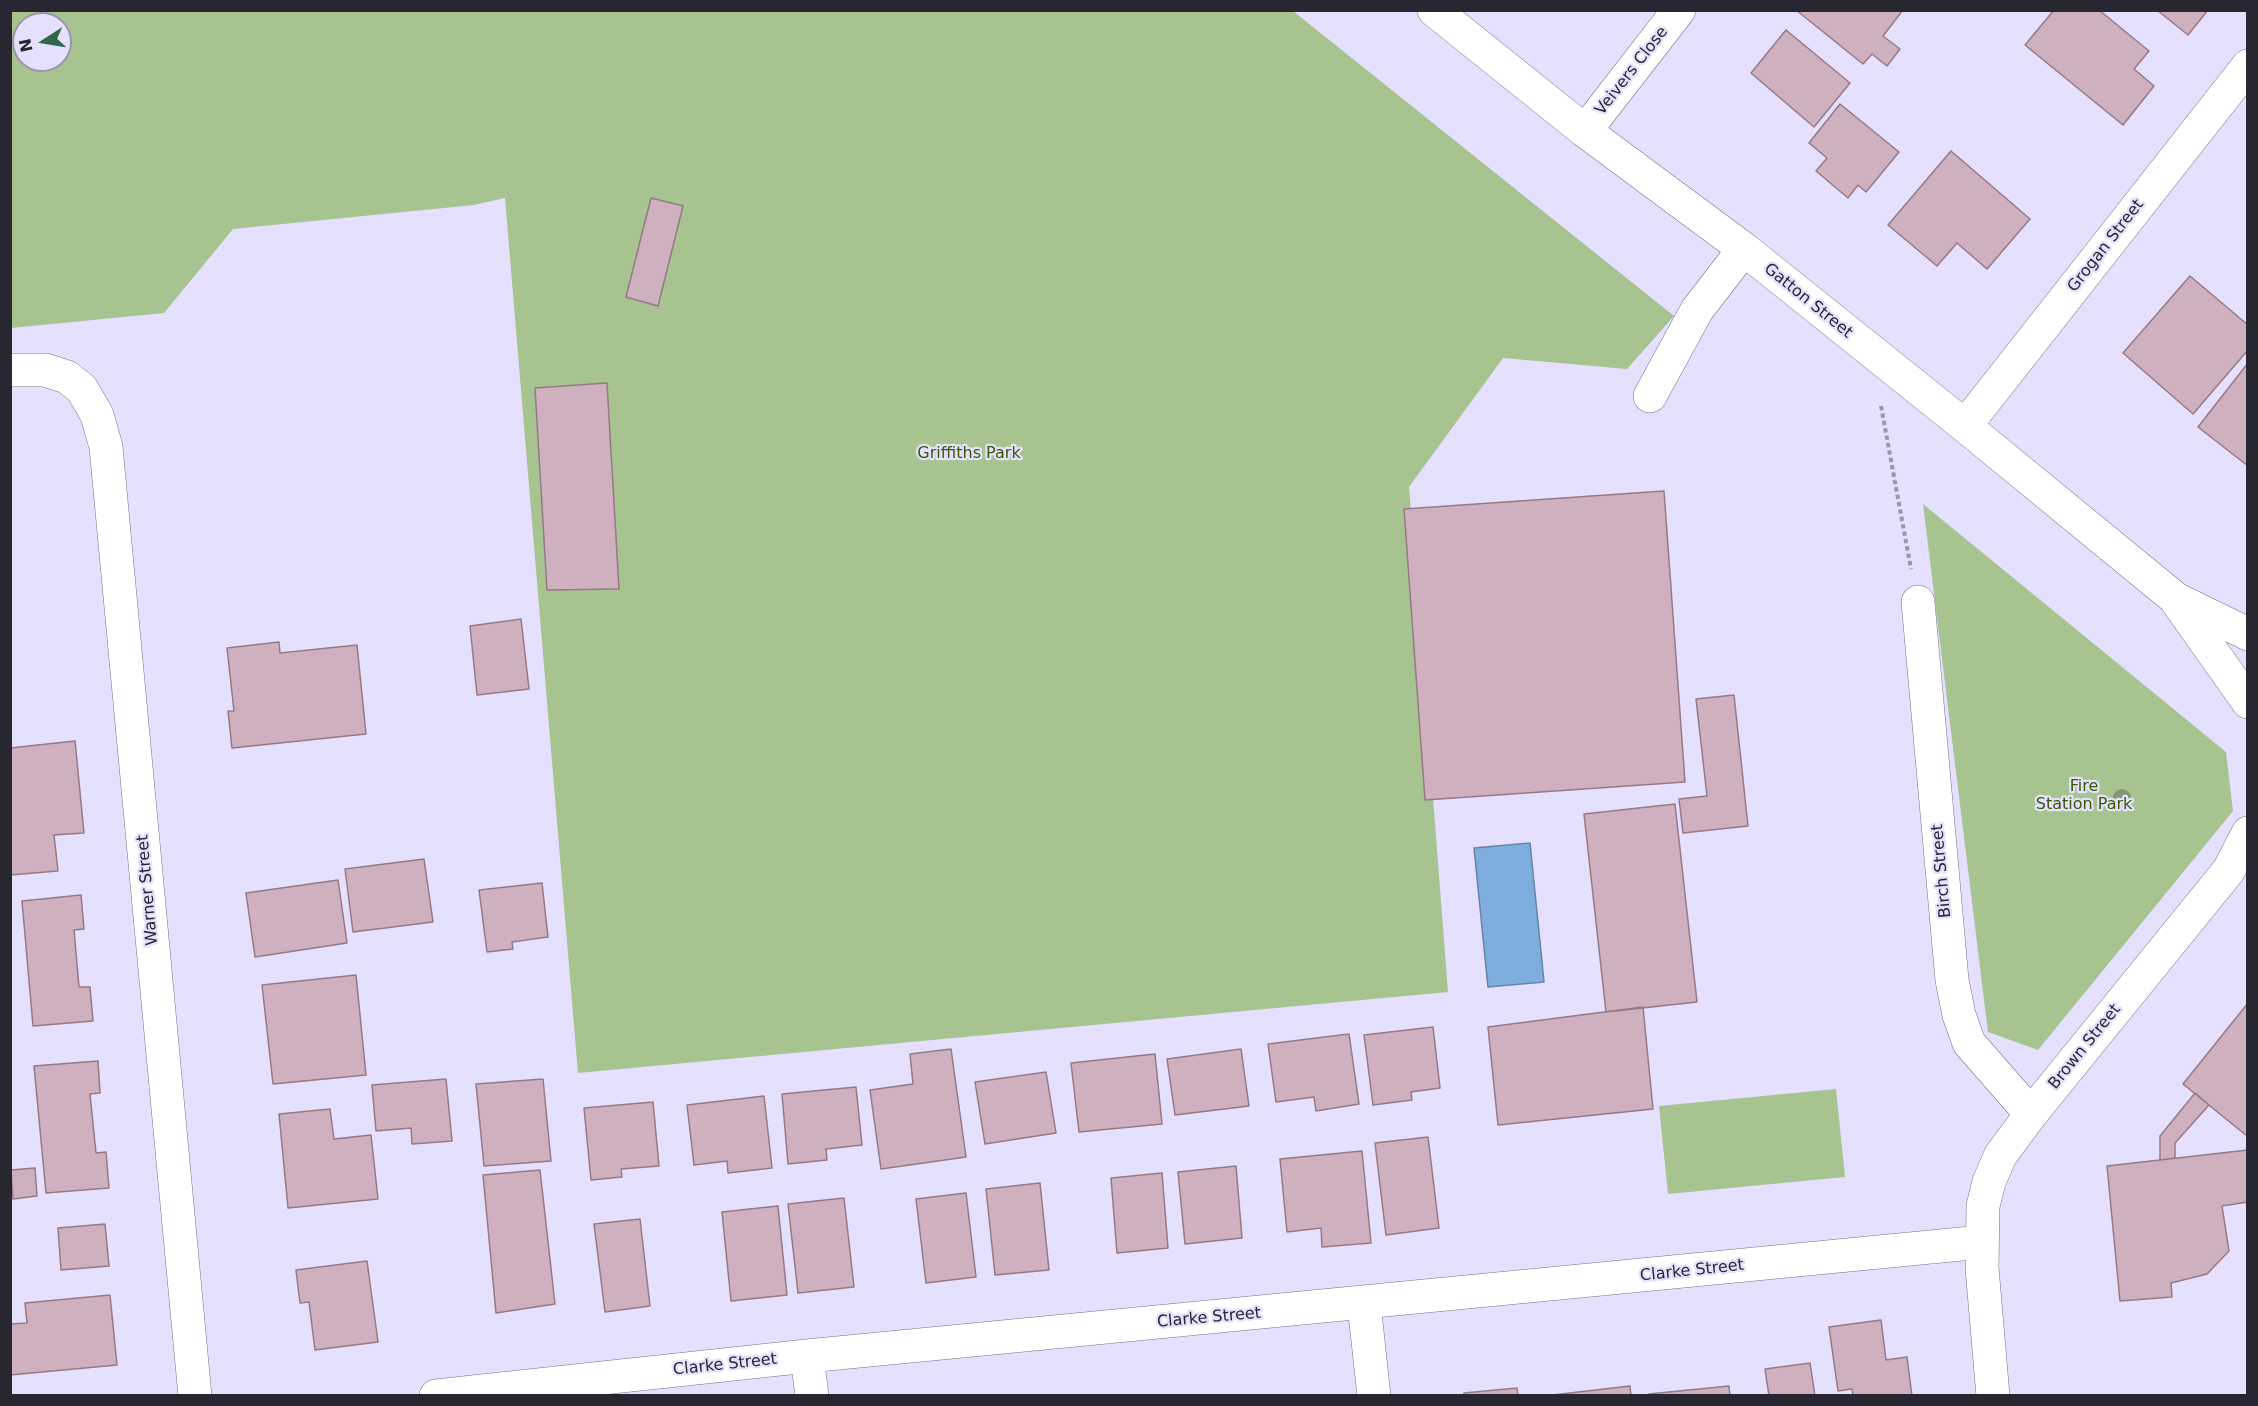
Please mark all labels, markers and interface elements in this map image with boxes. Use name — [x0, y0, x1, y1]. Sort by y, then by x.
north arrow — [12, 12, 72, 72]
street label: Veivers Close — [1592, 23, 1672, 119]
text: N — [15, 37, 37, 54]
street label: Grogan Street — [2064, 196, 2148, 296]
street label: Gatton Street — [1760, 259, 1856, 343]
park label: Griffiths Park — [917, 444, 1021, 464]
park label: Fire Station Park — [2036, 777, 2132, 815]
street label: Birch Street — [1928, 823, 1956, 919]
street label: Warner Street — [134, 834, 162, 946]
street label: Brown Street — [2045, 1001, 2125, 1093]
street label: Clarke Street — [1639, 1256, 1745, 1286]
street label: Clarke Street — [1156, 1304, 1262, 1332]
street label: Clarke Street — [672, 1350, 778, 1380]

